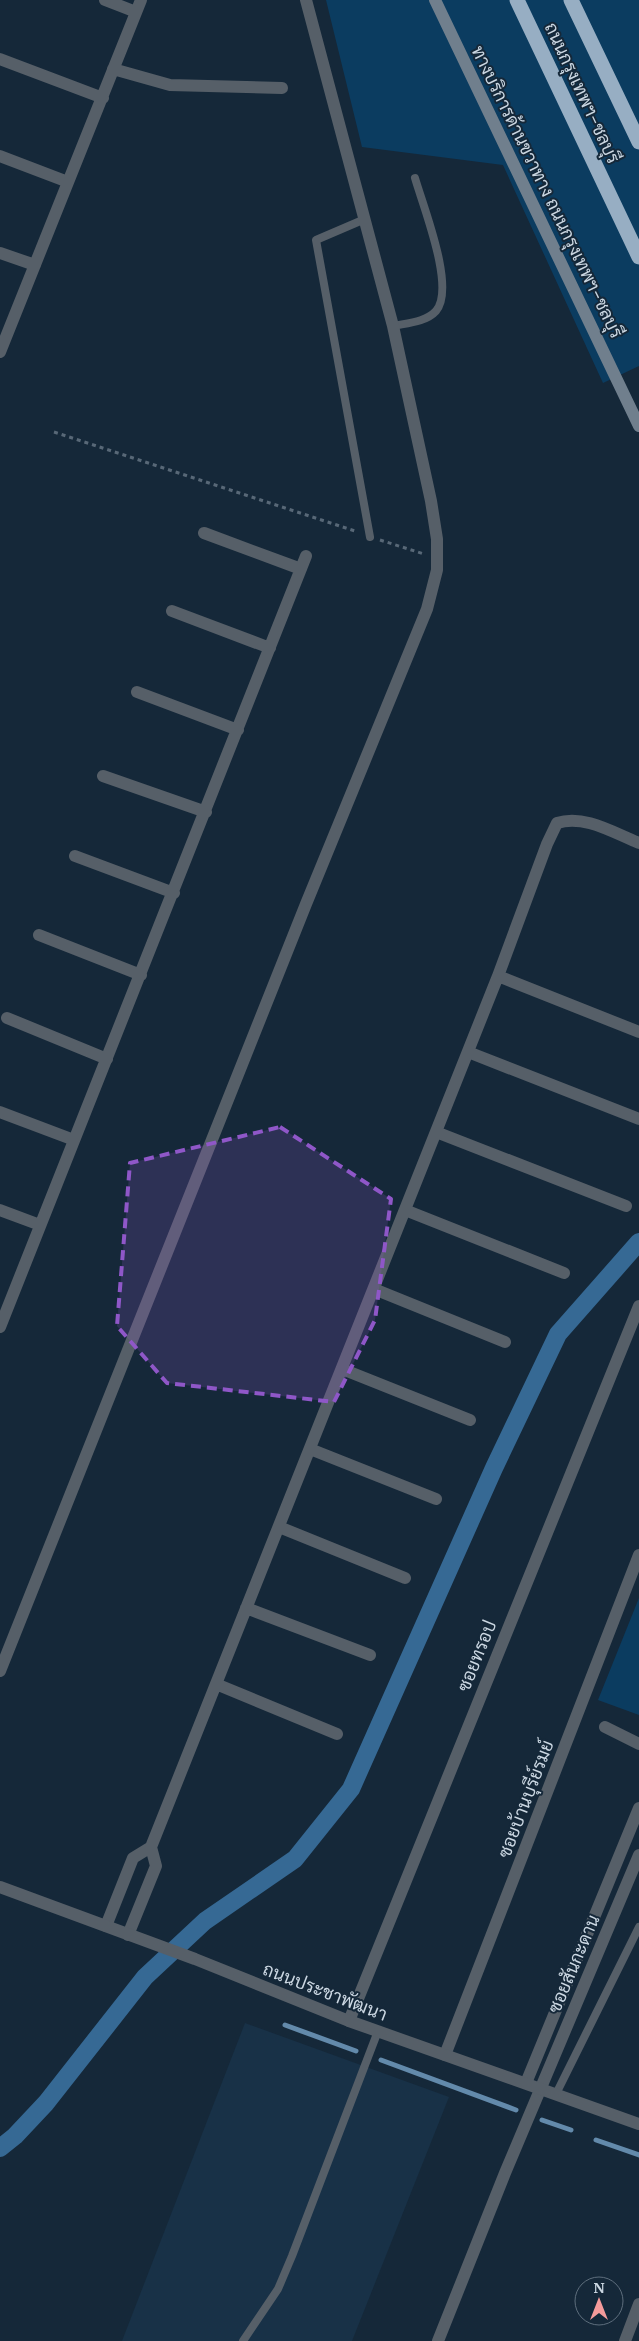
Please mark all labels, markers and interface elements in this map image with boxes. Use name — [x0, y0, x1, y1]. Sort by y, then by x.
street label: ถนนกรุงเทพฯ-ชลบุรี — [539, 18, 626, 168]
street label: ทางบริการด้านขวาทาง ถนนกรุงเทพฯ-ชลบุรี — [466, 41, 629, 342]
street label: ซอยทรอป — [452, 1617, 501, 1695]
street label: ซอยบ้านบุรีย์รมย์ — [492, 1736, 560, 1861]
street label: ซอยสันกะดาน — [543, 1911, 605, 2016]
street label: ถนนประชาพัฒนา — [260, 1957, 391, 2026]
north arrow — [574, 2276, 624, 2326]
text: N — [593, 2279, 605, 2297]

